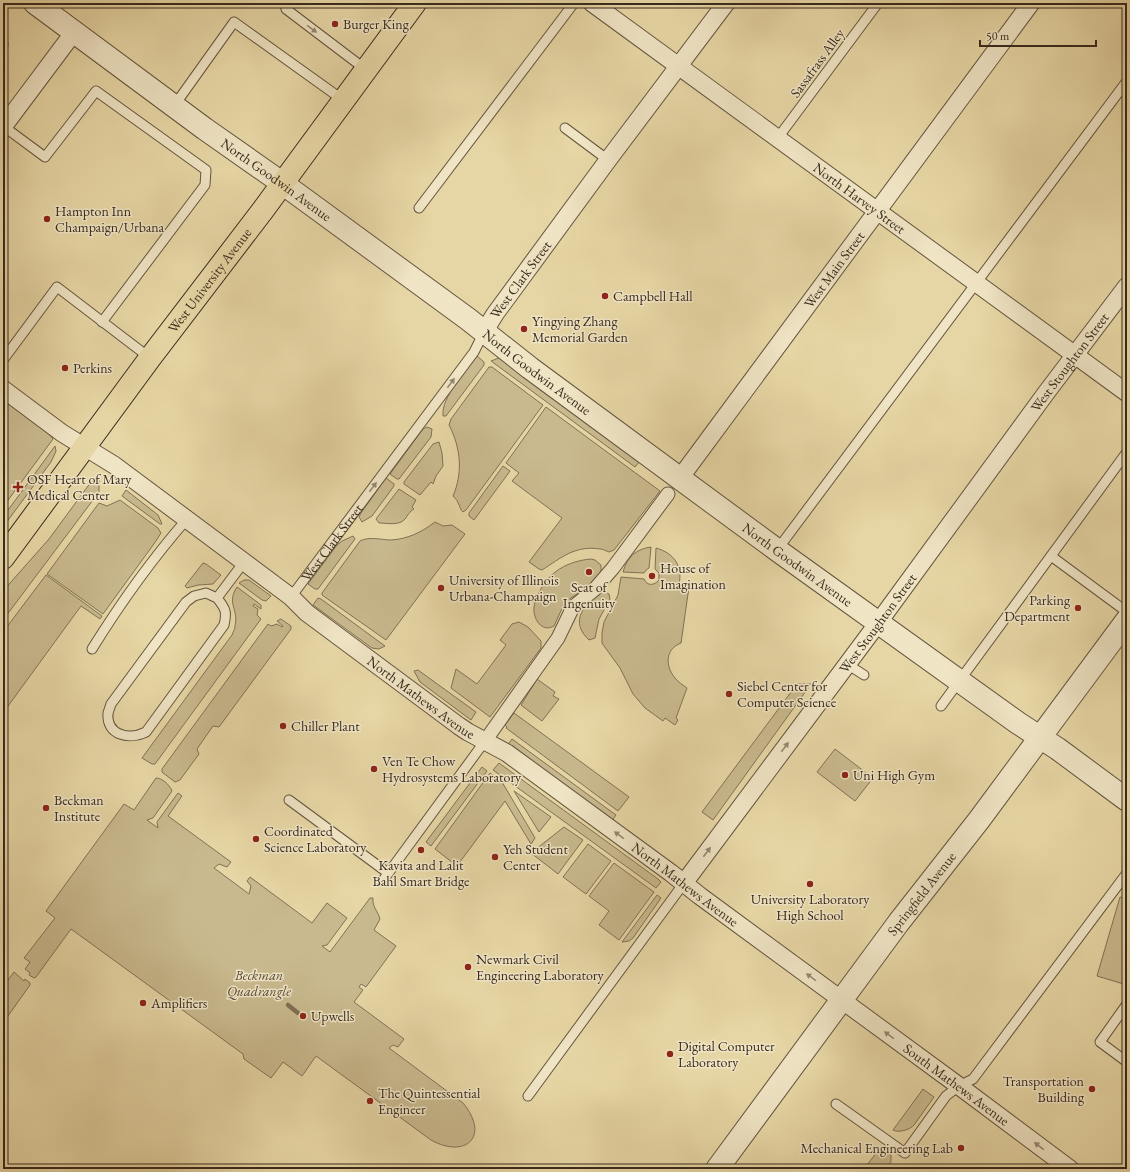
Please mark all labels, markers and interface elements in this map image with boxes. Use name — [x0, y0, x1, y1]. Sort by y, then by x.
place label: Burger King — [343, 15, 410, 33]
marker: Burger King — [330, 19, 340, 29]
scale bar — [980, 22, 1096, 48]
street label: Sassafrass Alley — [786, 24, 849, 101]
one-way arrow — [306, 25, 317, 34]
text: 50 m — [986, 28, 1010, 44]
street label: North Goodwin Avenue — [217, 134, 336, 226]
street label: North Harvey Street — [810, 158, 910, 238]
place label: Hampton Inn Champaign/Urbana — [55, 202, 165, 236]
marker: Hampton Inn Champaign/Urbana — [42, 214, 52, 224]
street label: West University Avenue — [164, 224, 255, 336]
street label: West Main Street — [800, 227, 869, 312]
street label: West Clark Street — [486, 236, 555, 322]
place label: Campbell Hall — [613, 287, 693, 305]
marker: Campbell Hall — [600, 291, 610, 301]
street label: West Stoughton Street — [1026, 309, 1113, 415]
place label: Yingying Zhang Memorial Garden — [532, 312, 628, 346]
marker: Yingying Zhang Memorial Garden — [519, 324, 529, 334]
street label: North Goodwin Avenue — [479, 325, 595, 419]
place label: Perkins — [73, 359, 113, 377]
marker: Perkins — [60, 363, 70, 373]
one-way arrow — [447, 377, 455, 388]
place label: OSF Heart of Mary Medical Center — [27, 470, 132, 504]
marker: OSF Heart of Mary Medical Center — [12, 481, 24, 493]
one-way arrow — [369, 481, 377, 492]
street label: West Clark Street — [297, 500, 367, 585]
street label: North Goodwin Avenue — [739, 519, 857, 611]
place label: House of Imagination — [660, 559, 726, 593]
marker: Seat of Ingenuity — [584, 567, 594, 577]
street label: West Stoughton Street — [835, 569, 921, 677]
place label: University of Illinois Urbana-Champaign — [449, 571, 559, 605]
marker: House of Imagination — [647, 571, 657, 581]
place label: Seat of Ingenuity — [563, 578, 616, 612]
marker: University of Illinois Urbana-Champaign — [436, 583, 446, 593]
place label: Parking Department — [1004, 591, 1071, 625]
marker: Parking Department — [1073, 603, 1083, 613]
street label: North Mathews Avenue — [364, 652, 478, 743]
place label: Siebel Center for Computer Science — [737, 677, 837, 711]
marker: Siebel Center for Computer Science — [724, 689, 734, 699]
place label: Chiller Plant — [291, 717, 360, 735]
marker: Chiller Plant — [278, 721, 288, 731]
one-way arrow — [781, 742, 789, 753]
place label: Ven Te Chow Hydrosystems Laboratory — [382, 752, 522, 786]
marker: Ven Te Chow Hydrosystems Laboratory — [369, 764, 379, 774]
place label: Uni High Gym — [853, 766, 935, 784]
marker: Uni High Gym — [840, 770, 850, 780]
place label: Beckman Institute — [54, 791, 104, 825]
marker: Beckman Institute — [41, 803, 51, 813]
place label: Coordinated Science Laboratory — [264, 822, 367, 856]
one-way arrow — [613, 830, 624, 839]
marker: Coordinated Science Laboratory — [251, 834, 261, 844]
street label: North Mathews Avenue — [628, 838, 743, 931]
place label: Yeh Student Center — [503, 840, 568, 874]
marker: Kavita and Lalit Bahl Smart Bridge — [416, 845, 426, 855]
one-way arrow — [703, 846, 711, 857]
street label: Springfield Avenue — [883, 848, 960, 939]
marker: Yeh Student Center — [490, 852, 500, 862]
place label: Kavita and Lalit Bahl Smart Bridge — [373, 856, 470, 890]
marker: University Laboratory High School — [805, 879, 815, 889]
place label: University Laboratory High School — [751, 890, 870, 924]
place label: Newmark Civil Engineering Laboratory — [476, 950, 605, 984]
marker: Newmark Civil Engineering Laboratory — [463, 962, 473, 972]
park label: Beckman Quadrangle — [227, 966, 291, 1000]
one-way arrow — [806, 973, 817, 981]
place label: Amplifiers — [150, 994, 208, 1012]
marker: Amplifiers — [138, 998, 148, 1008]
place label: Upwells — [311, 1007, 355, 1025]
marker: Upwells — [298, 1011, 308, 1021]
one-way arrow — [884, 1031, 895, 1039]
place label: Digital Computer Laboratory — [678, 1037, 775, 1071]
street label: South Mathews Avenue — [900, 1039, 1013, 1130]
marker: Digital Computer Laboratory — [665, 1049, 675, 1059]
place label: Transportation Building — [1003, 1072, 1085, 1106]
place label: The Quintessential Engineer — [378, 1084, 481, 1118]
marker: Transportation Building — [1087, 1084, 1097, 1094]
marker: The Quintessential Engineer — [365, 1096, 375, 1106]
place label: Mechanical Engineering Lab — [800, 1139, 953, 1157]
one-way arrow — [1033, 1141, 1044, 1150]
marker: Mechanical Engineering Lab — [956, 1143, 966, 1153]

